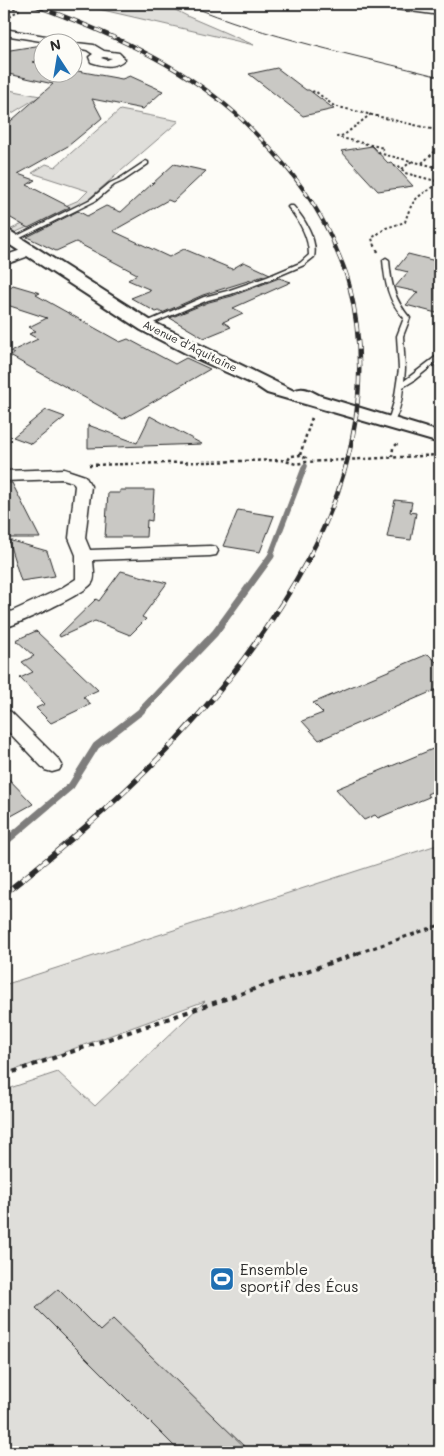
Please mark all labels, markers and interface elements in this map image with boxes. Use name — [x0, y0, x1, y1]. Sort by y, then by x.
north arrow — [32, 32, 82, 82]
text: N — [48, 34, 62, 55]
street label: Avenue d'Aquitaine — [141, 316, 240, 375]
place label: Ensemble sportif des Écus — [240, 1259, 359, 1296]
sports icon: Ensemble sportif des Écus — [209, 1266, 235, 1292]

